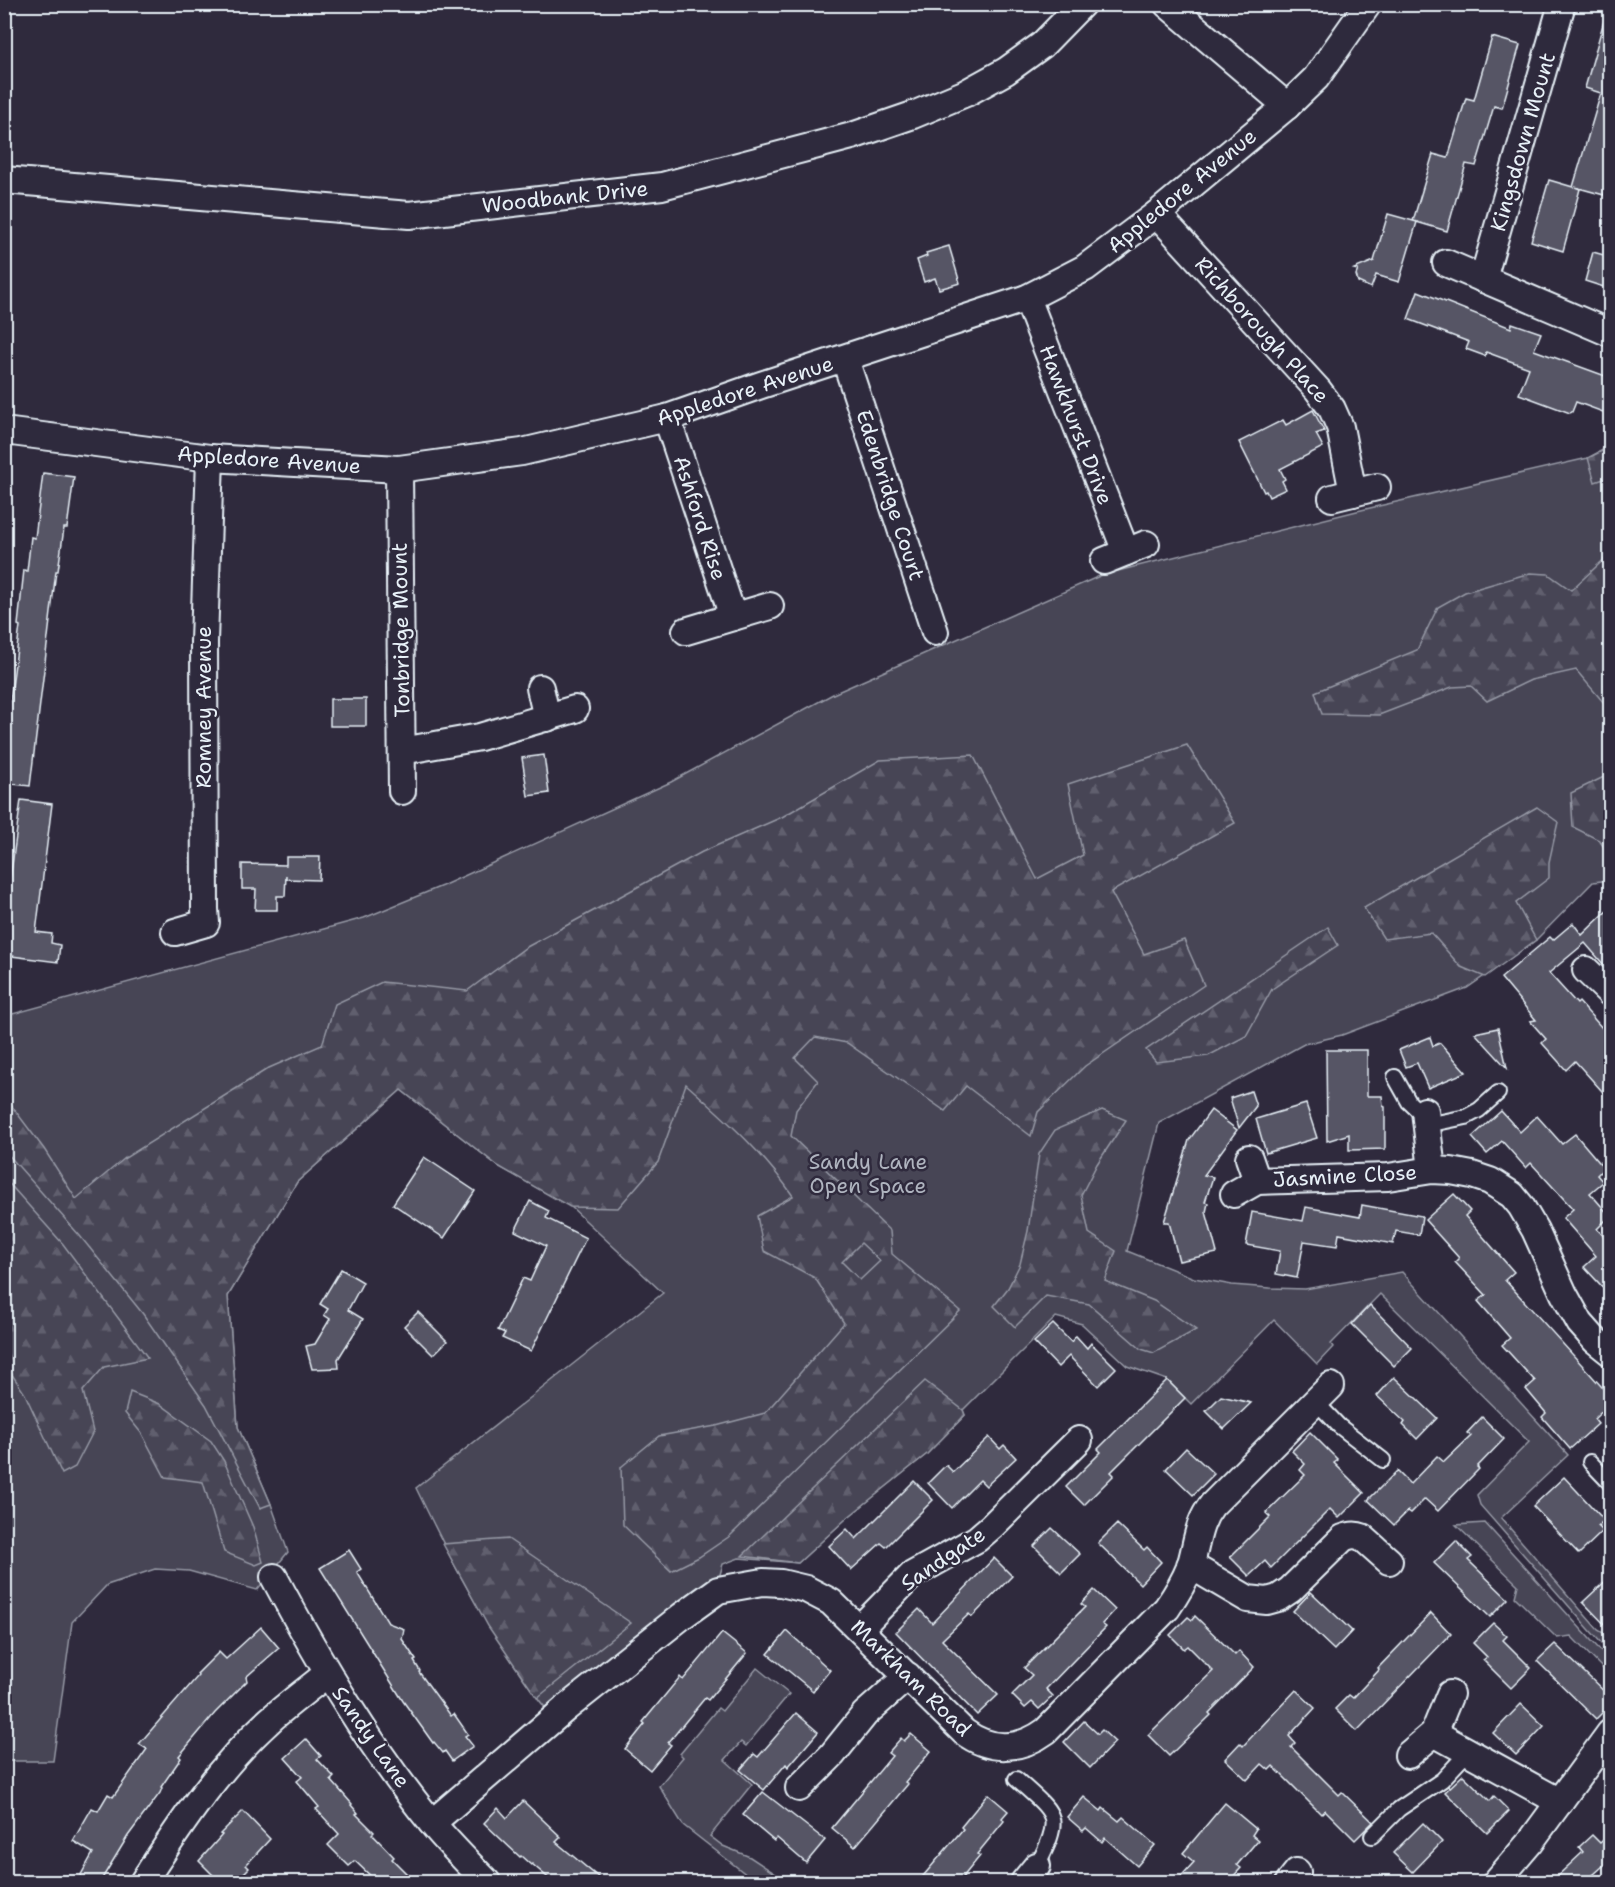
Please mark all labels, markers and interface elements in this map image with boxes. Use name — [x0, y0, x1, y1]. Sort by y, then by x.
street label: Kingsdown Mount — [1484, 49, 1562, 235]
street label: Appledore Avenue — [1102, 122, 1262, 260]
street label: Woodbank Drive — [481, 174, 649, 220]
street label: Richborough Place — [1189, 251, 1335, 409]
street label: Hawkhurst Drive — [1033, 341, 1119, 509]
street label: Appledore Avenue — [653, 349, 837, 433]
street label: Edenbridge Court — [849, 406, 931, 584]
street label: Appledore Avenue — [176, 440, 362, 480]
street label: Ashford Rise — [667, 452, 733, 584]
street label: Tonbridge Mount — [385, 542, 417, 718]
street label: Romney Avenue — [190, 626, 218, 788]
park label: Sandy Lane Open Space — [809, 1148, 927, 1200]
street label: Jasmine Close — [1272, 1158, 1418, 1194]
street label: Sandgate — [895, 1520, 991, 1598]
street label: Markham Road — [845, 1613, 977, 1743]
street label: Sandy Lane — [326, 1680, 416, 1794]

